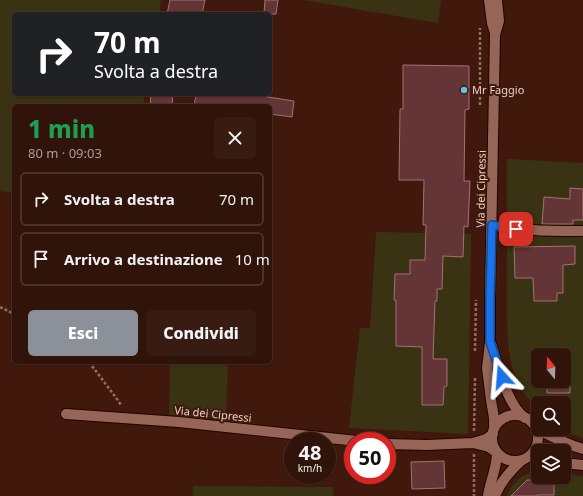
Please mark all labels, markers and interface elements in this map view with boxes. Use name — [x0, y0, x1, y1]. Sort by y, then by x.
text: 70 m — [94, 23, 161, 61]
icon: right — [28, 28, 80, 80]
text: Svolta a destra — [94, 59, 218, 83]
place label: Mr Faggio — [472, 82, 525, 97]
marker: Mr Faggio — [459, 85, 469, 95]
text: 1 min — [28, 112, 95, 145]
button: close — [214, 117, 256, 159]
text: 80 m · 09:03 — [28, 144, 102, 162]
street label: Via dei Cipressi — [472, 150, 489, 228]
icon: right — [30, 188, 52, 210]
text: Svolta a destra — [64, 189, 175, 209]
text: 70 m — [219, 189, 254, 209]
pin — [499, 212, 533, 246]
icon: arrive — [505, 218, 527, 240]
icon: arrive — [30, 248, 52, 270]
text: Arrivo a destinazione — [64, 249, 223, 269]
text: 10 m — [235, 249, 270, 269]
button: Esci — [28, 310, 138, 356]
button: Condividi — [146, 310, 256, 356]
north arrow — [531, 348, 571, 388]
map controls — [531, 348, 571, 484]
position arrow — [481, 356, 523, 398]
button: search — [531, 396, 571, 436]
street label: Via dei Cipressi — [174, 402, 252, 425]
speed limit sign: 50 — [344, 432, 396, 484]
text: 48 — [299, 439, 321, 466]
button: layers — [531, 444, 571, 484]
text: km/h — [298, 461, 322, 475]

